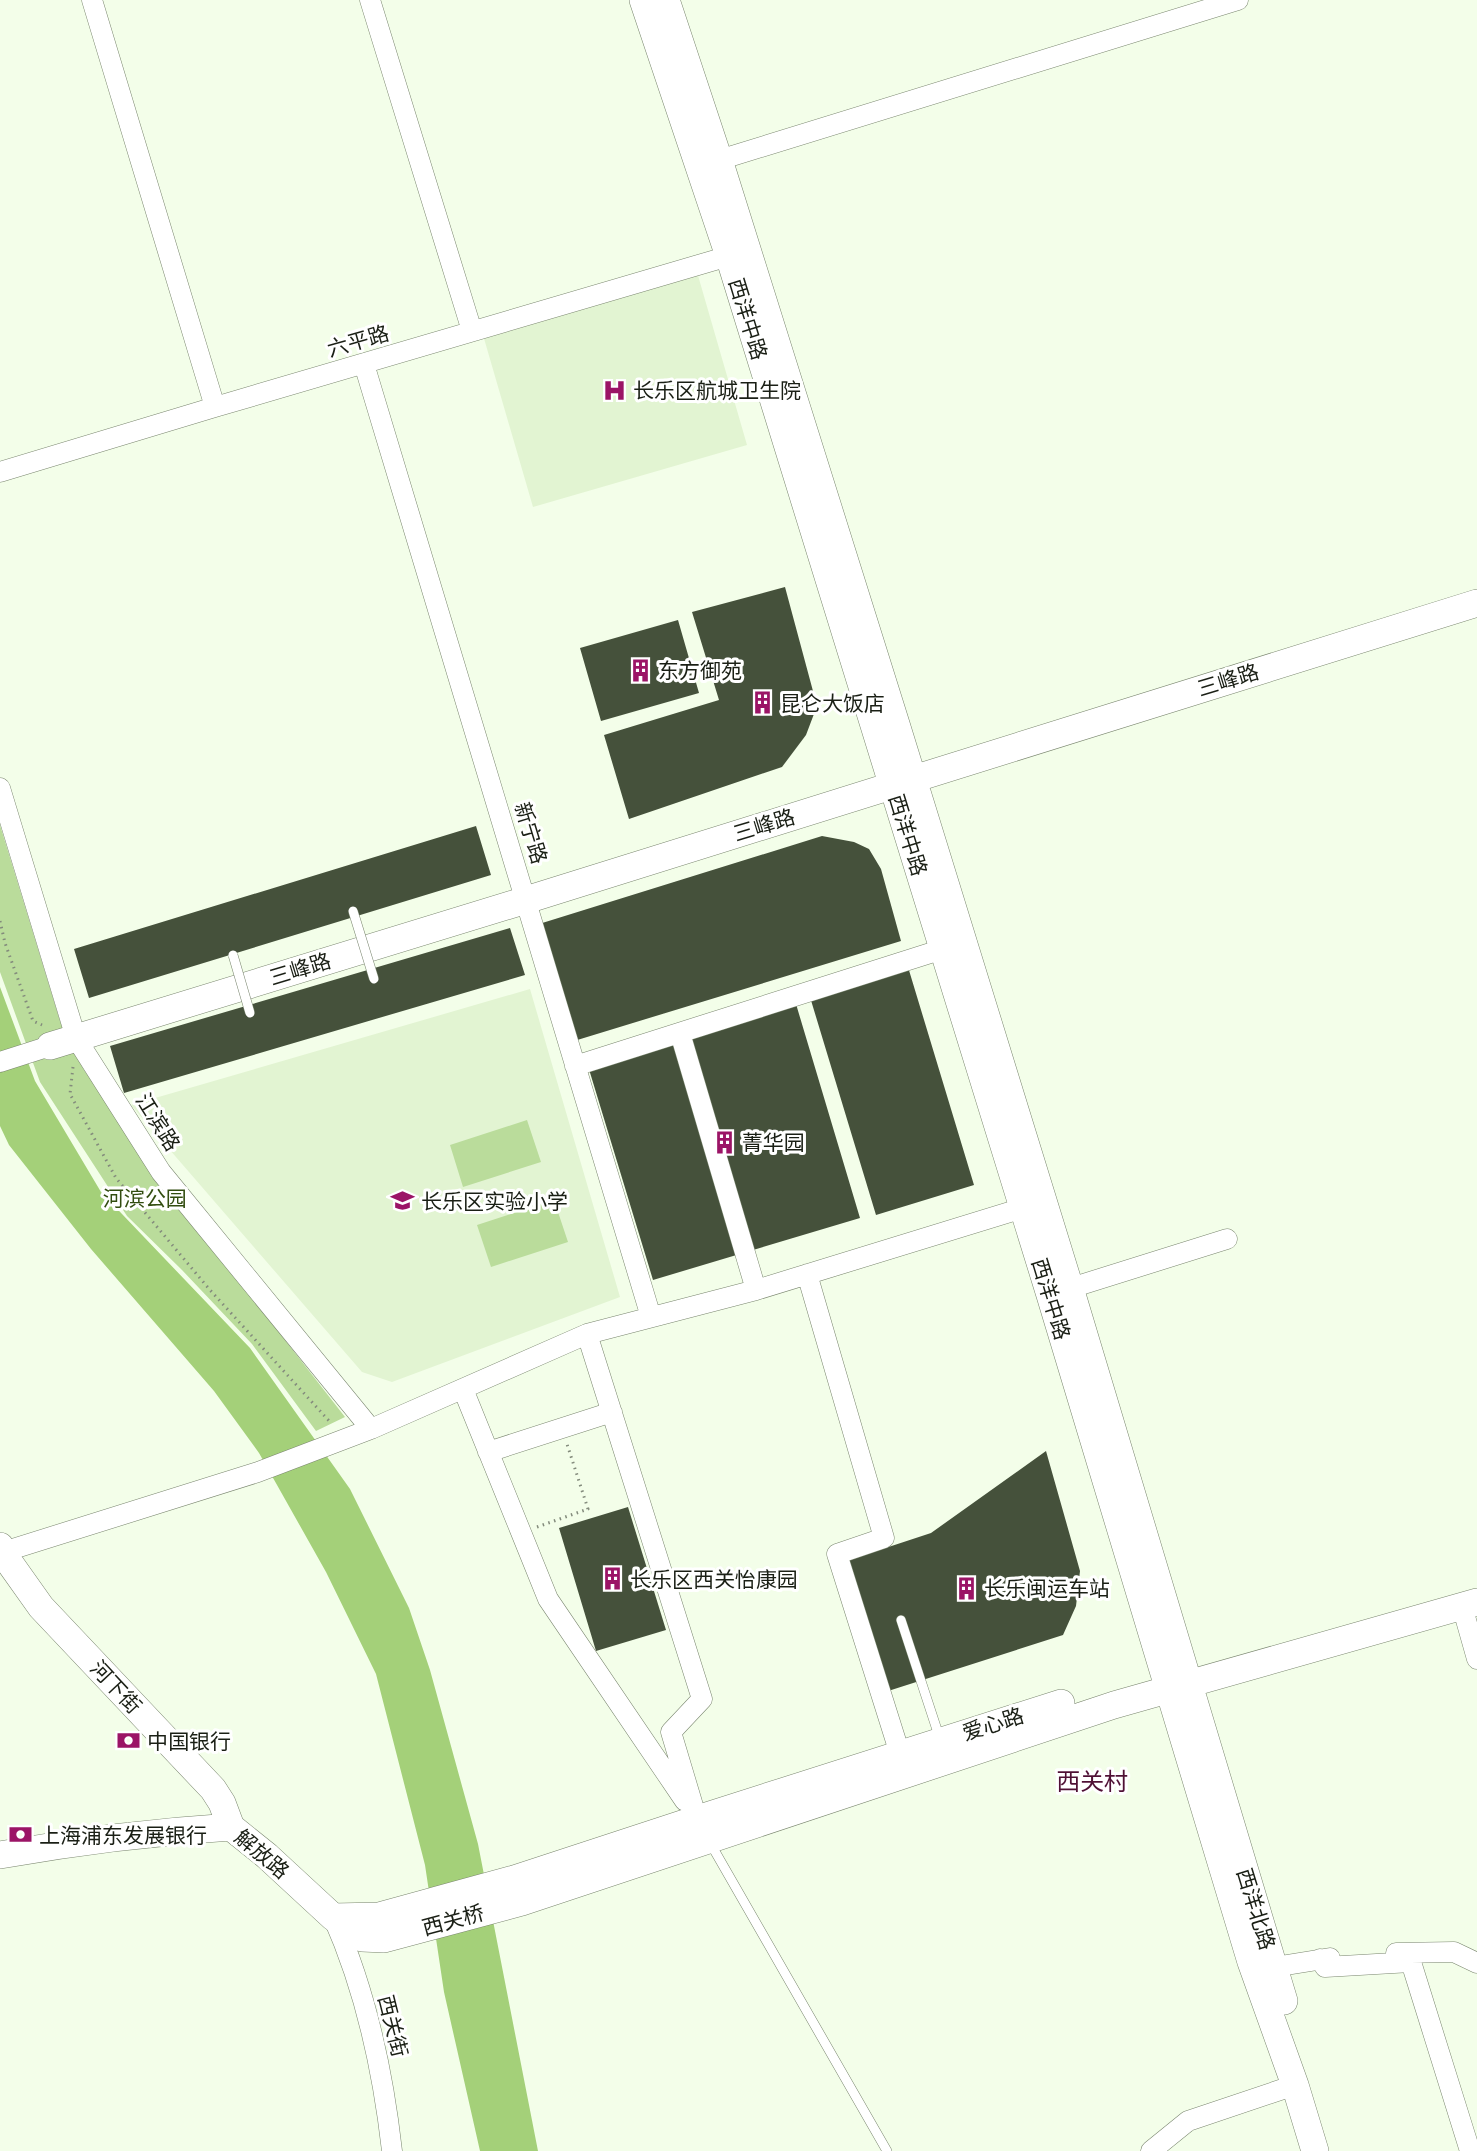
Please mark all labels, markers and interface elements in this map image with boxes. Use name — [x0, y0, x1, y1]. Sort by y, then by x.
street label: 西洋中路 — [725, 275, 771, 363]
street label: 六平路 — [325, 321, 391, 361]
hospital icon: 长乐区航城卫生院 — [602, 377, 628, 403]
place label: 长乐区航城卫生院 — [633, 379, 801, 402]
building icon: 东方御苑 — [627, 657, 653, 683]
place label: 东方御苑 — [658, 659, 742, 682]
street label: 三峰路 — [1195, 660, 1261, 700]
building icon: 昆仑大饭店 — [749, 690, 775, 716]
place label: 昆仑大饭店 — [780, 692, 885, 715]
street label: 西洋中路 — [885, 791, 931, 879]
street label: 新宁路 — [511, 800, 551, 866]
street label: 三峰路 — [731, 805, 797, 845]
street label: 三峰路 — [267, 949, 333, 989]
street label: 江滨路 — [132, 1089, 184, 1155]
building icon: 菁华园 — [711, 1129, 737, 1155]
place label: 菁华园 — [742, 1131, 805, 1154]
park label: 河滨公园 — [103, 1187, 187, 1210]
school or university icon: 长乐区实验小学 — [390, 1188, 416, 1214]
place label: 长乐区实验小学 — [421, 1190, 568, 1213]
street label: 西洋中路 — [1028, 1255, 1074, 1343]
building icon: 长乐区西关怡康园 — [599, 1566, 625, 1592]
place label: 长乐区西关怡康园 — [630, 1568, 798, 1591]
building icon: 长乐闽运车站 — [953, 1575, 979, 1601]
place label: 长乐闽运车站 — [984, 1577, 1110, 1600]
street label: 河下街 — [86, 1656, 146, 1718]
street label: 爱心路 — [959, 1703, 1027, 1745]
bank icon: 中国银行 — [116, 1728, 142, 1754]
place label: 中国银行 — [147, 1730, 231, 1753]
district label: 西关村 — [1056, 1768, 1128, 1795]
bank icon: 上海浦东发展银行 — [8, 1822, 34, 1848]
place label: 上海浦东发展银行 — [39, 1824, 207, 1847]
street label: 解放路 — [230, 1825, 294, 1883]
street label: 西洋北路 — [1233, 1865, 1279, 1953]
street label: 西关桥 — [420, 1901, 486, 1939]
street label: 西关街 — [374, 1993, 412, 2059]

